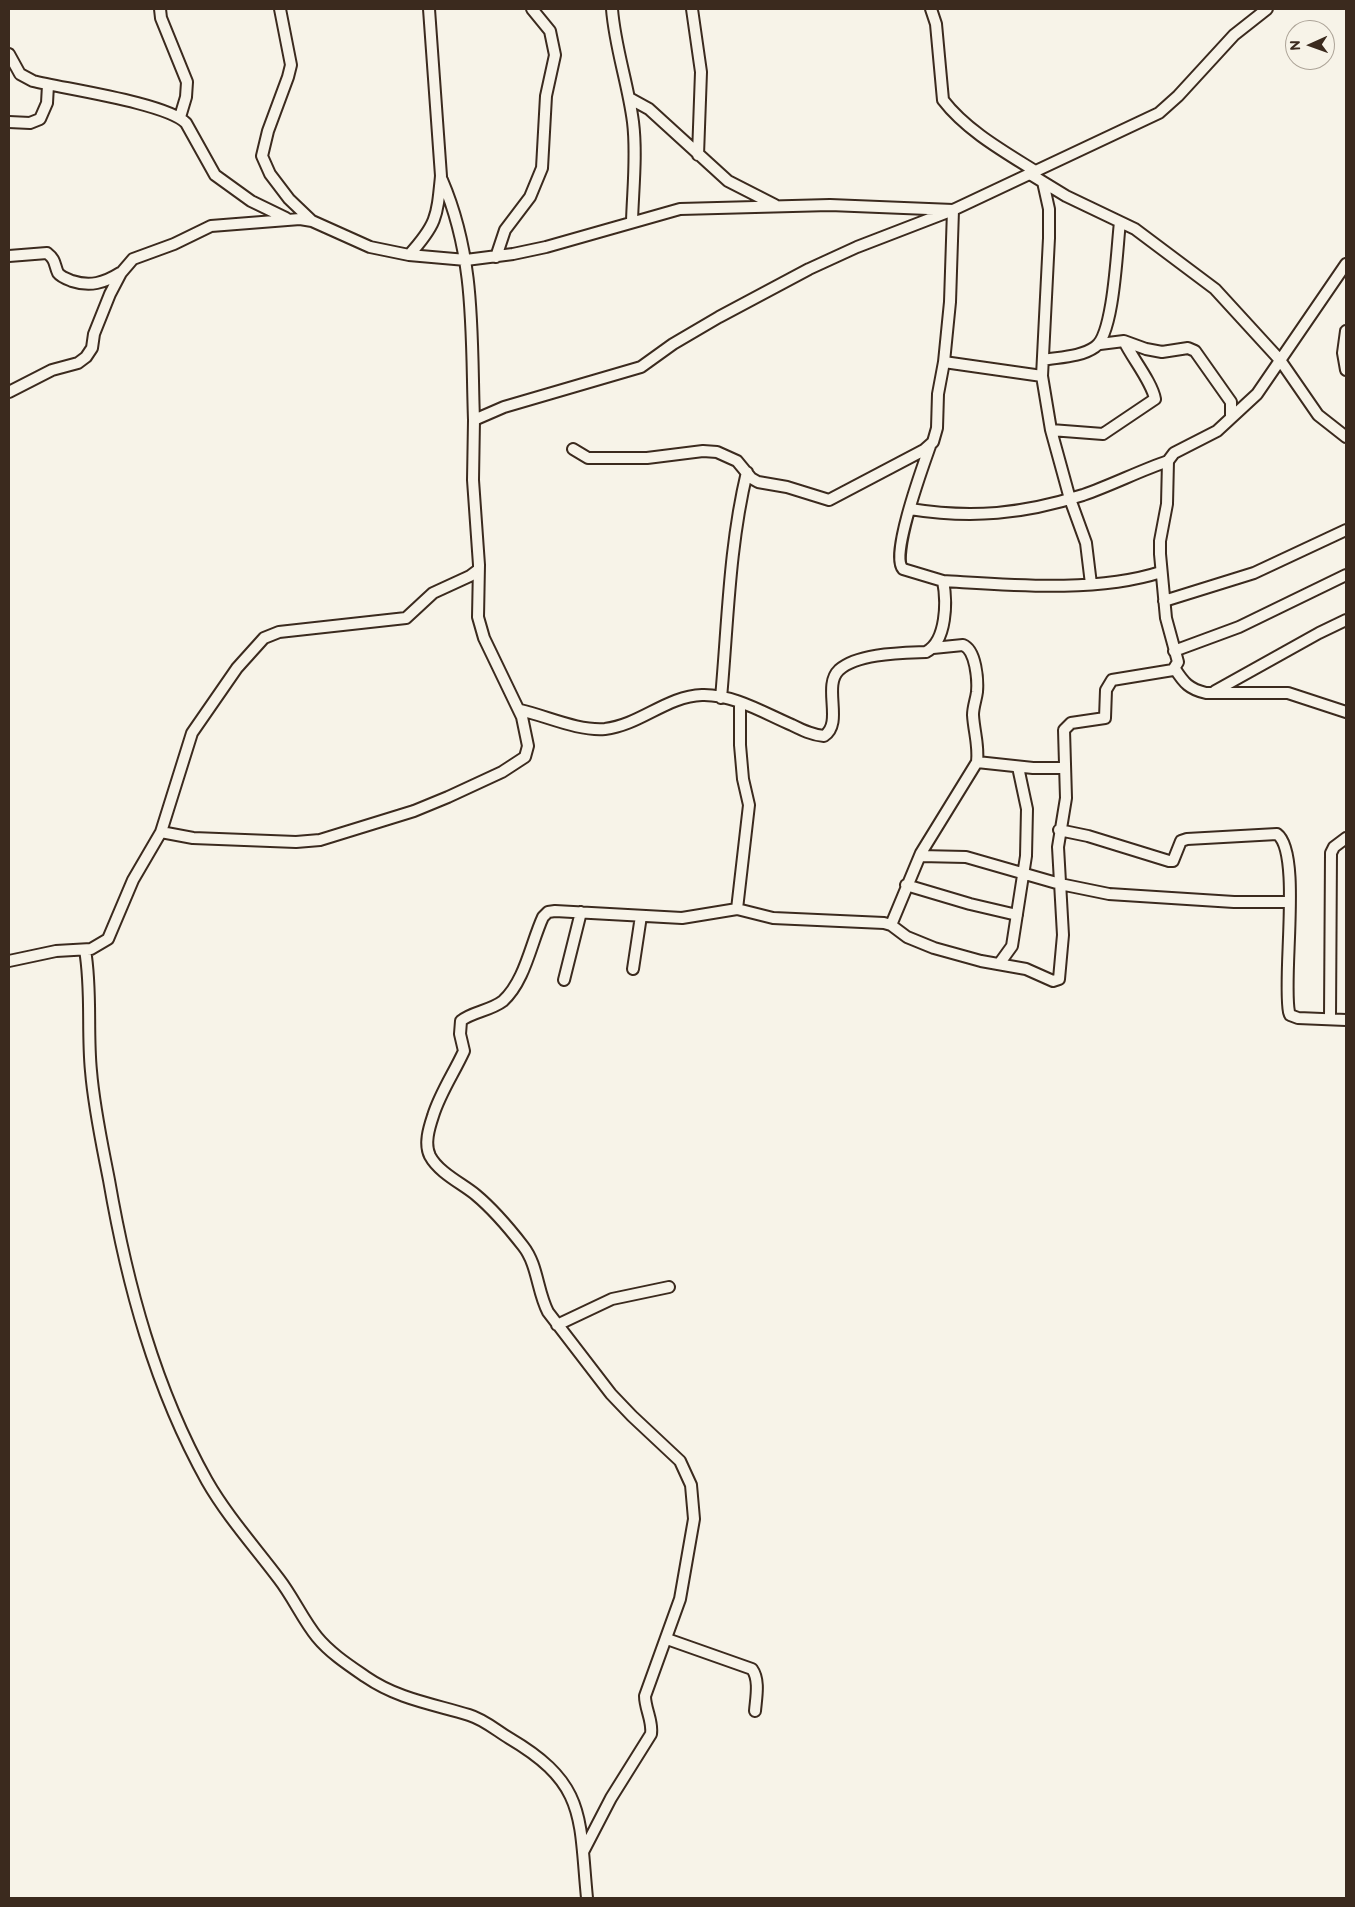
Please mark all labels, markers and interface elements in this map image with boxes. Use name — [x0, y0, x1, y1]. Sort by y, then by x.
north arrow — [1285, 20, 1335, 70]
text: N — [1287, 40, 1304, 51]

